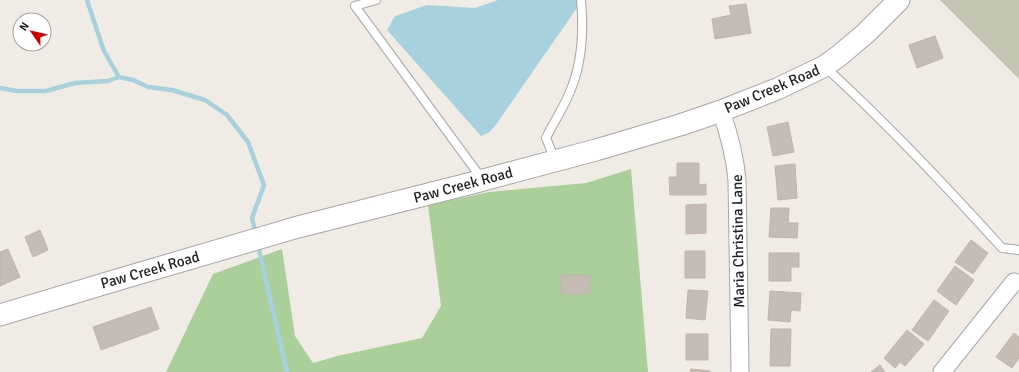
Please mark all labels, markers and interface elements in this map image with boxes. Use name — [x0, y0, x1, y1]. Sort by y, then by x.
north arrow — [12, 12, 52, 52]
text: N — [17, 20, 32, 33]
street label: Paw Creek Road — [722, 61, 823, 117]
street label: Paw Creek Road — [411, 163, 515, 207]
street label: Maria Christina Lane — [728, 174, 748, 308]
street label: Paw Creek Road — [98, 247, 202, 293]

